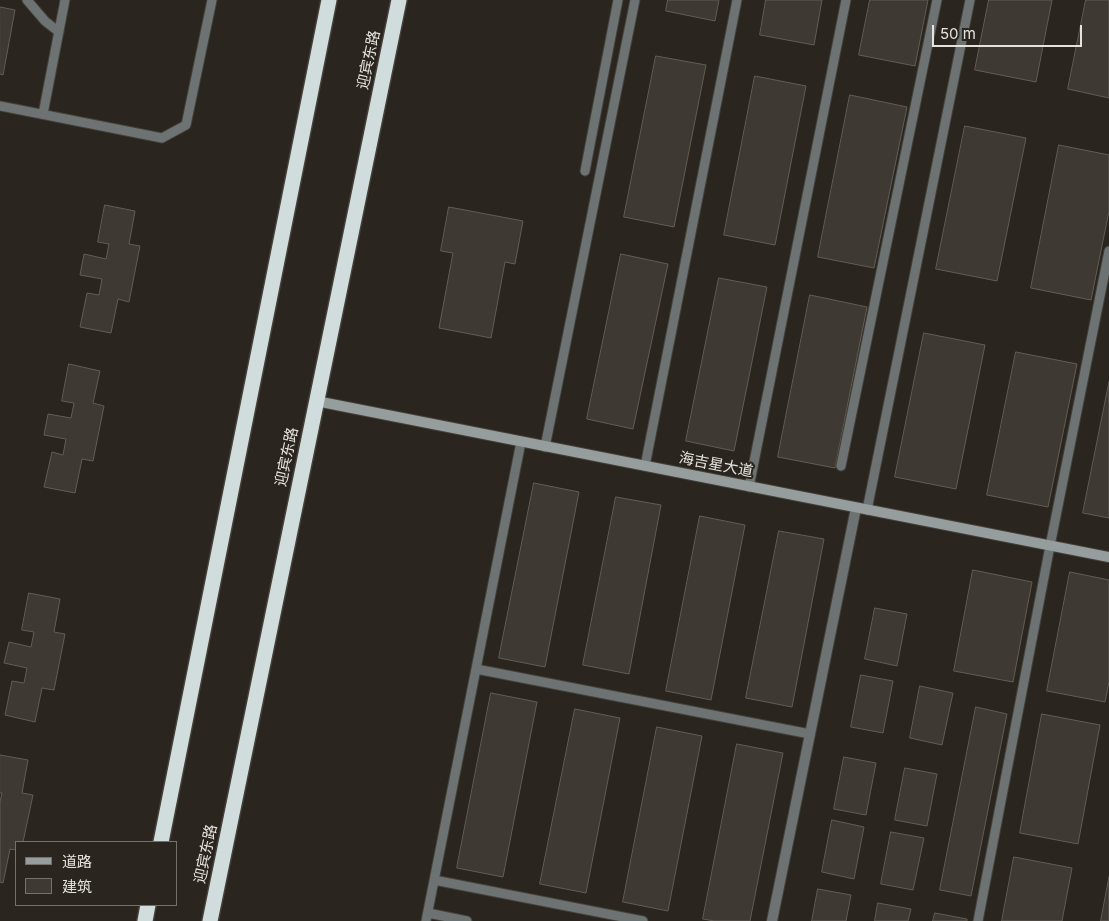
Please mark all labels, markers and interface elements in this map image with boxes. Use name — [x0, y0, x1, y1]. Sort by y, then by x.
scale bar — [934, 15, 1084, 47]
text: 50 m — [940, 24, 976, 43]
street label: 迎宾东路 — [354, 29, 384, 91]
street label: 迎宾东路 — [272, 426, 302, 488]
street label: 海吉星大道 — [677, 449, 755, 481]
street label: 迎宾东路 — [191, 823, 221, 885]
legend — [15, 841, 178, 906]
text: 道路 — [62, 852, 92, 871]
text: 建筑 — [62, 877, 92, 896]

